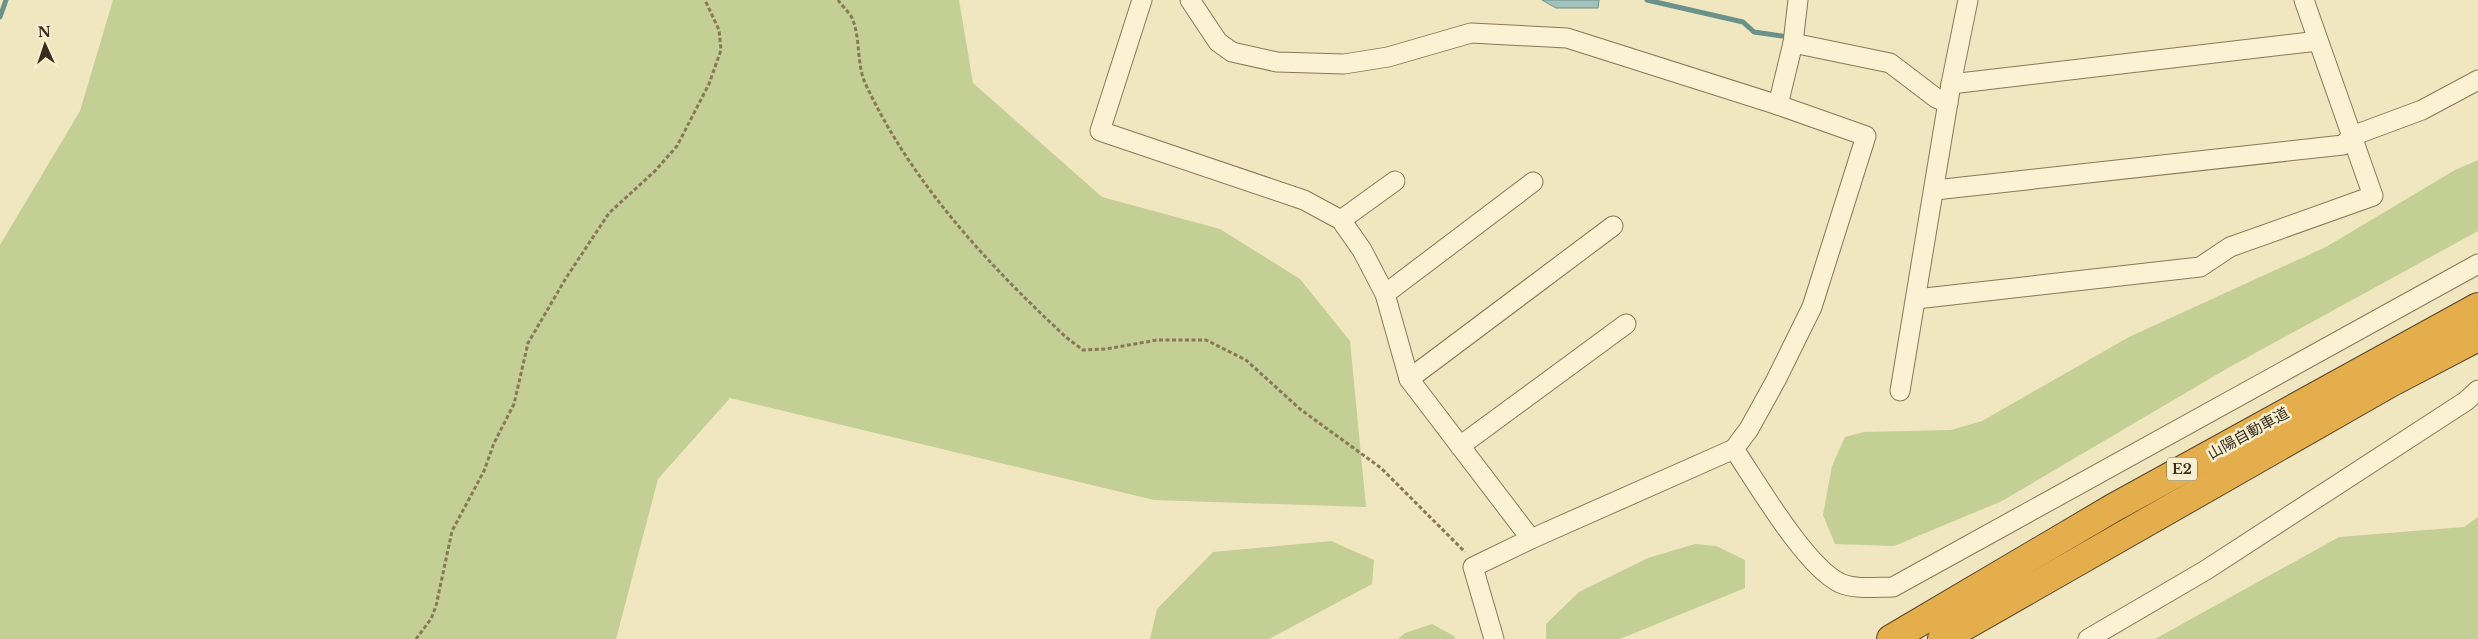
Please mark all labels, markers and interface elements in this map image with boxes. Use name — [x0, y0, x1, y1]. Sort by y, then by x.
north arrow — [20, 20, 70, 70]
text: N — [37, 23, 51, 41]
street label: 山陽自動車道 — [2204, 403, 2292, 463]
road number: E2 — [2167, 458, 2197, 480]

